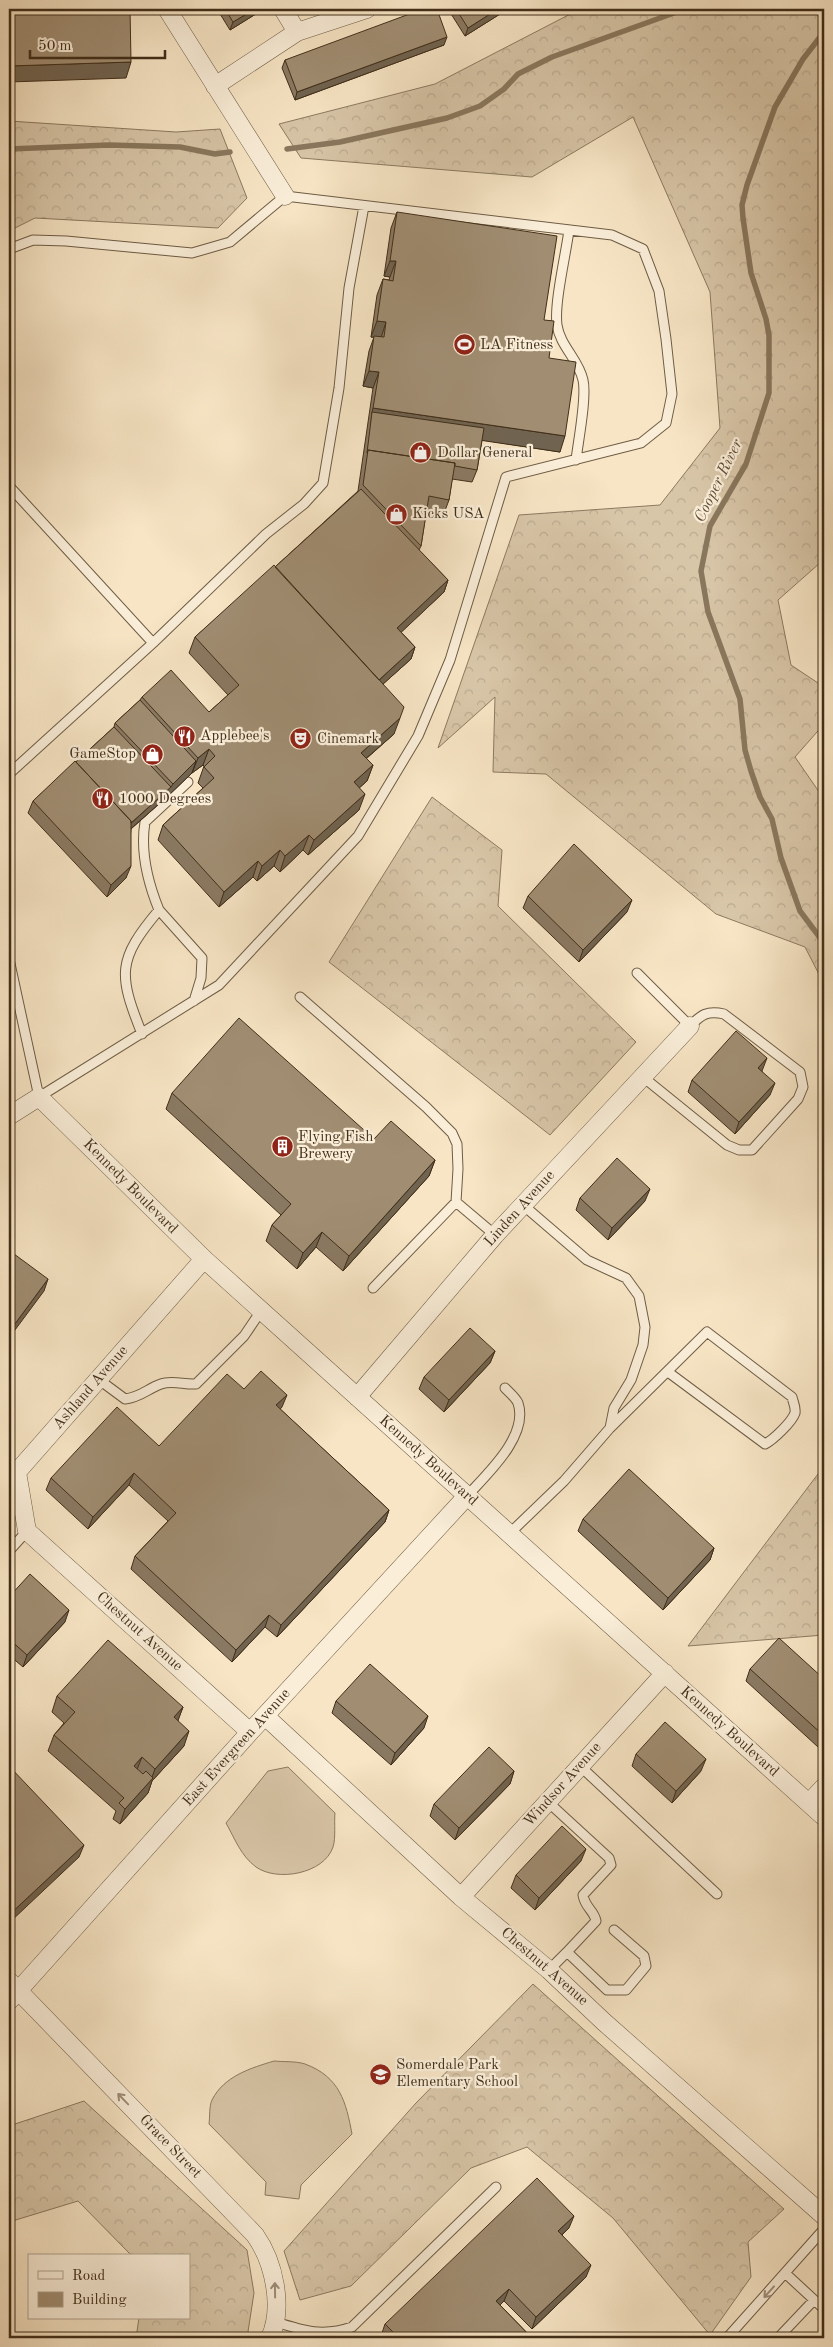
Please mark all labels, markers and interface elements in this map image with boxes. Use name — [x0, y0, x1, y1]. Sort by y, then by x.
scale bar — [30, 28, 165, 60]
text: 50 m — [38, 39, 72, 54]
sports icon: LA Fitness — [452, 333, 476, 357]
place label: LA Fitness — [480, 338, 553, 353]
water label: Cooper River — [692, 436, 746, 525]
shop icon: Dollar General — [409, 441, 433, 465]
place label: Dollar General — [437, 446, 532, 461]
shop icon: Kicks USA — [384, 502, 408, 526]
place label: Kicks USA — [412, 507, 485, 522]
restaurant icon: Applebee's — [172, 724, 196, 748]
theatre icon: Cinemark — [289, 727, 313, 751]
place label: Applebee's — [200, 729, 270, 744]
place label: Cinemark — [317, 732, 380, 747]
shop icon: GameStop — [140, 742, 164, 766]
place label: GameStop — [69, 747, 136, 762]
restaurant icon: 1000 Degrees — [91, 787, 115, 811]
place label: 1000 Degrees — [119, 792, 211, 807]
place label: Flying Fish Brewery — [298, 1130, 373, 1162]
building icon: Flying Fish Brewery — [270, 1134, 294, 1158]
street label: Kennedy Boulevard — [80, 1137, 180, 1237]
street label: Linden Avenue — [482, 1168, 558, 1250]
street label: Ashland Avenue — [51, 1343, 131, 1433]
street label: Kennedy Boulevard — [376, 1413, 480, 1509]
street label: Chestnut Avenue — [93, 1590, 185, 1674]
street label: Kennedy Boulevard — [677, 1684, 781, 1780]
street label: East Evergreen Avenue — [180, 1686, 294, 1810]
street label: Windsor Avenue — [522, 1740, 605, 1830]
street label: Chestnut Avenue — [498, 1925, 591, 2009]
place label: Somerdale Park Elementary School — [396, 2058, 518, 2090]
school or university icon: Somerdale Park Elementary School — [368, 2062, 392, 2086]
one-way arrow — [117, 2092, 129, 2105]
street label: Grace Street — [136, 2112, 204, 2182]
legend — [28, 2254, 190, 2320]
text: Road — [72, 2269, 106, 2284]
one-way arrow — [270, 2283, 280, 2299]
one-way arrow — [763, 2285, 774, 2298]
text: Building — [72, 2293, 127, 2308]

